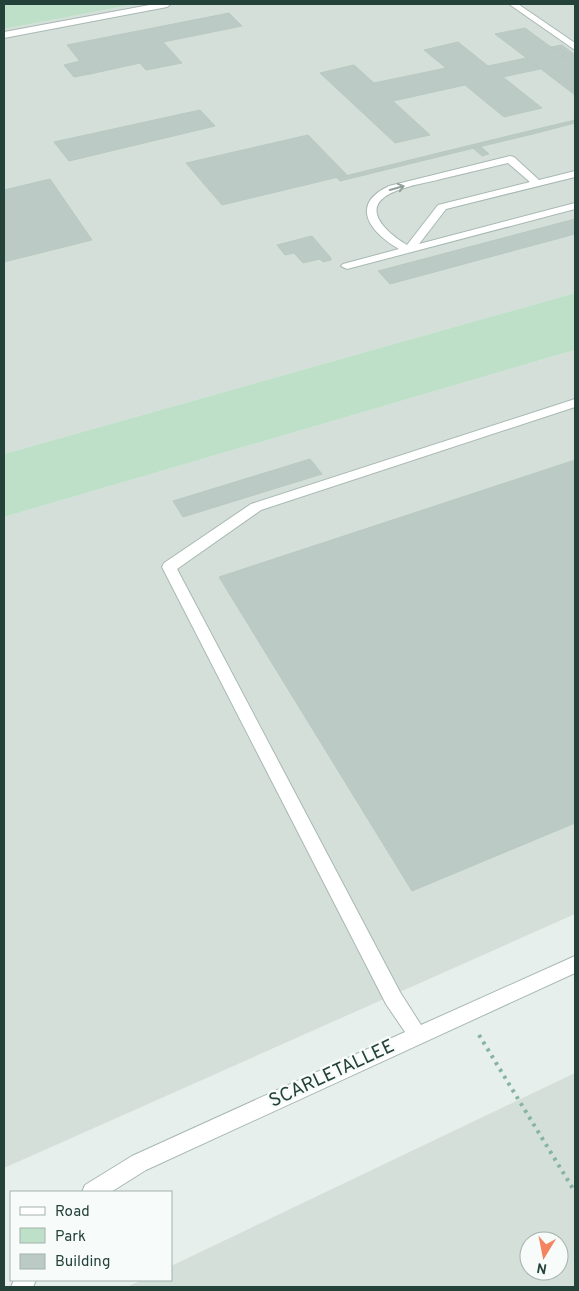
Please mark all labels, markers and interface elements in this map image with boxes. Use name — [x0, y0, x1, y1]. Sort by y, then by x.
one-way arrow — [389, 182, 405, 192]
street label: SCARLETALLEE — [265, 1034, 399, 1114]
legend — [10, 1191, 172, 1281]
text: Road — [55, 1203, 90, 1222]
text: Park — [55, 1228, 86, 1247]
north arrow — [519, 1231, 569, 1281]
text: Building — [55, 1253, 110, 1272]
text: N — [536, 1258, 548, 1277]

